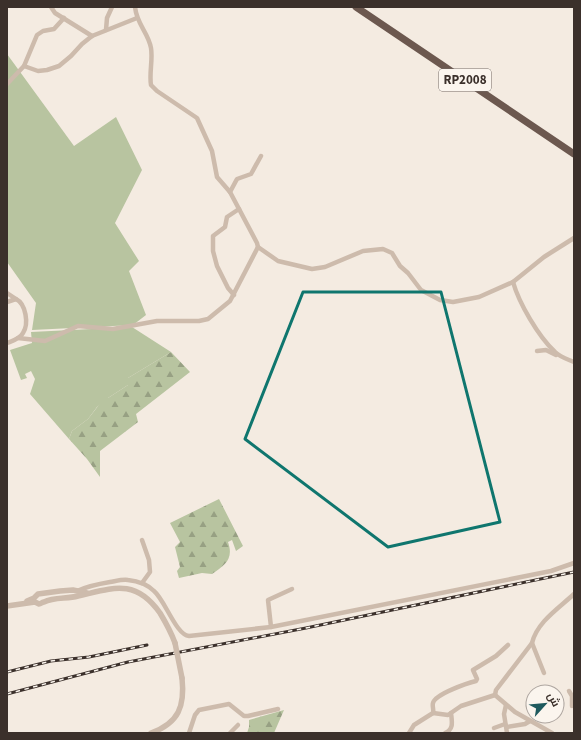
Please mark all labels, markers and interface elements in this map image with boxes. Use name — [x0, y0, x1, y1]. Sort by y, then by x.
road number: RP2008 — [439, 69, 491, 91]
north arrow — [525, 684, 565, 724]
text: ش — [544, 690, 563, 709]

